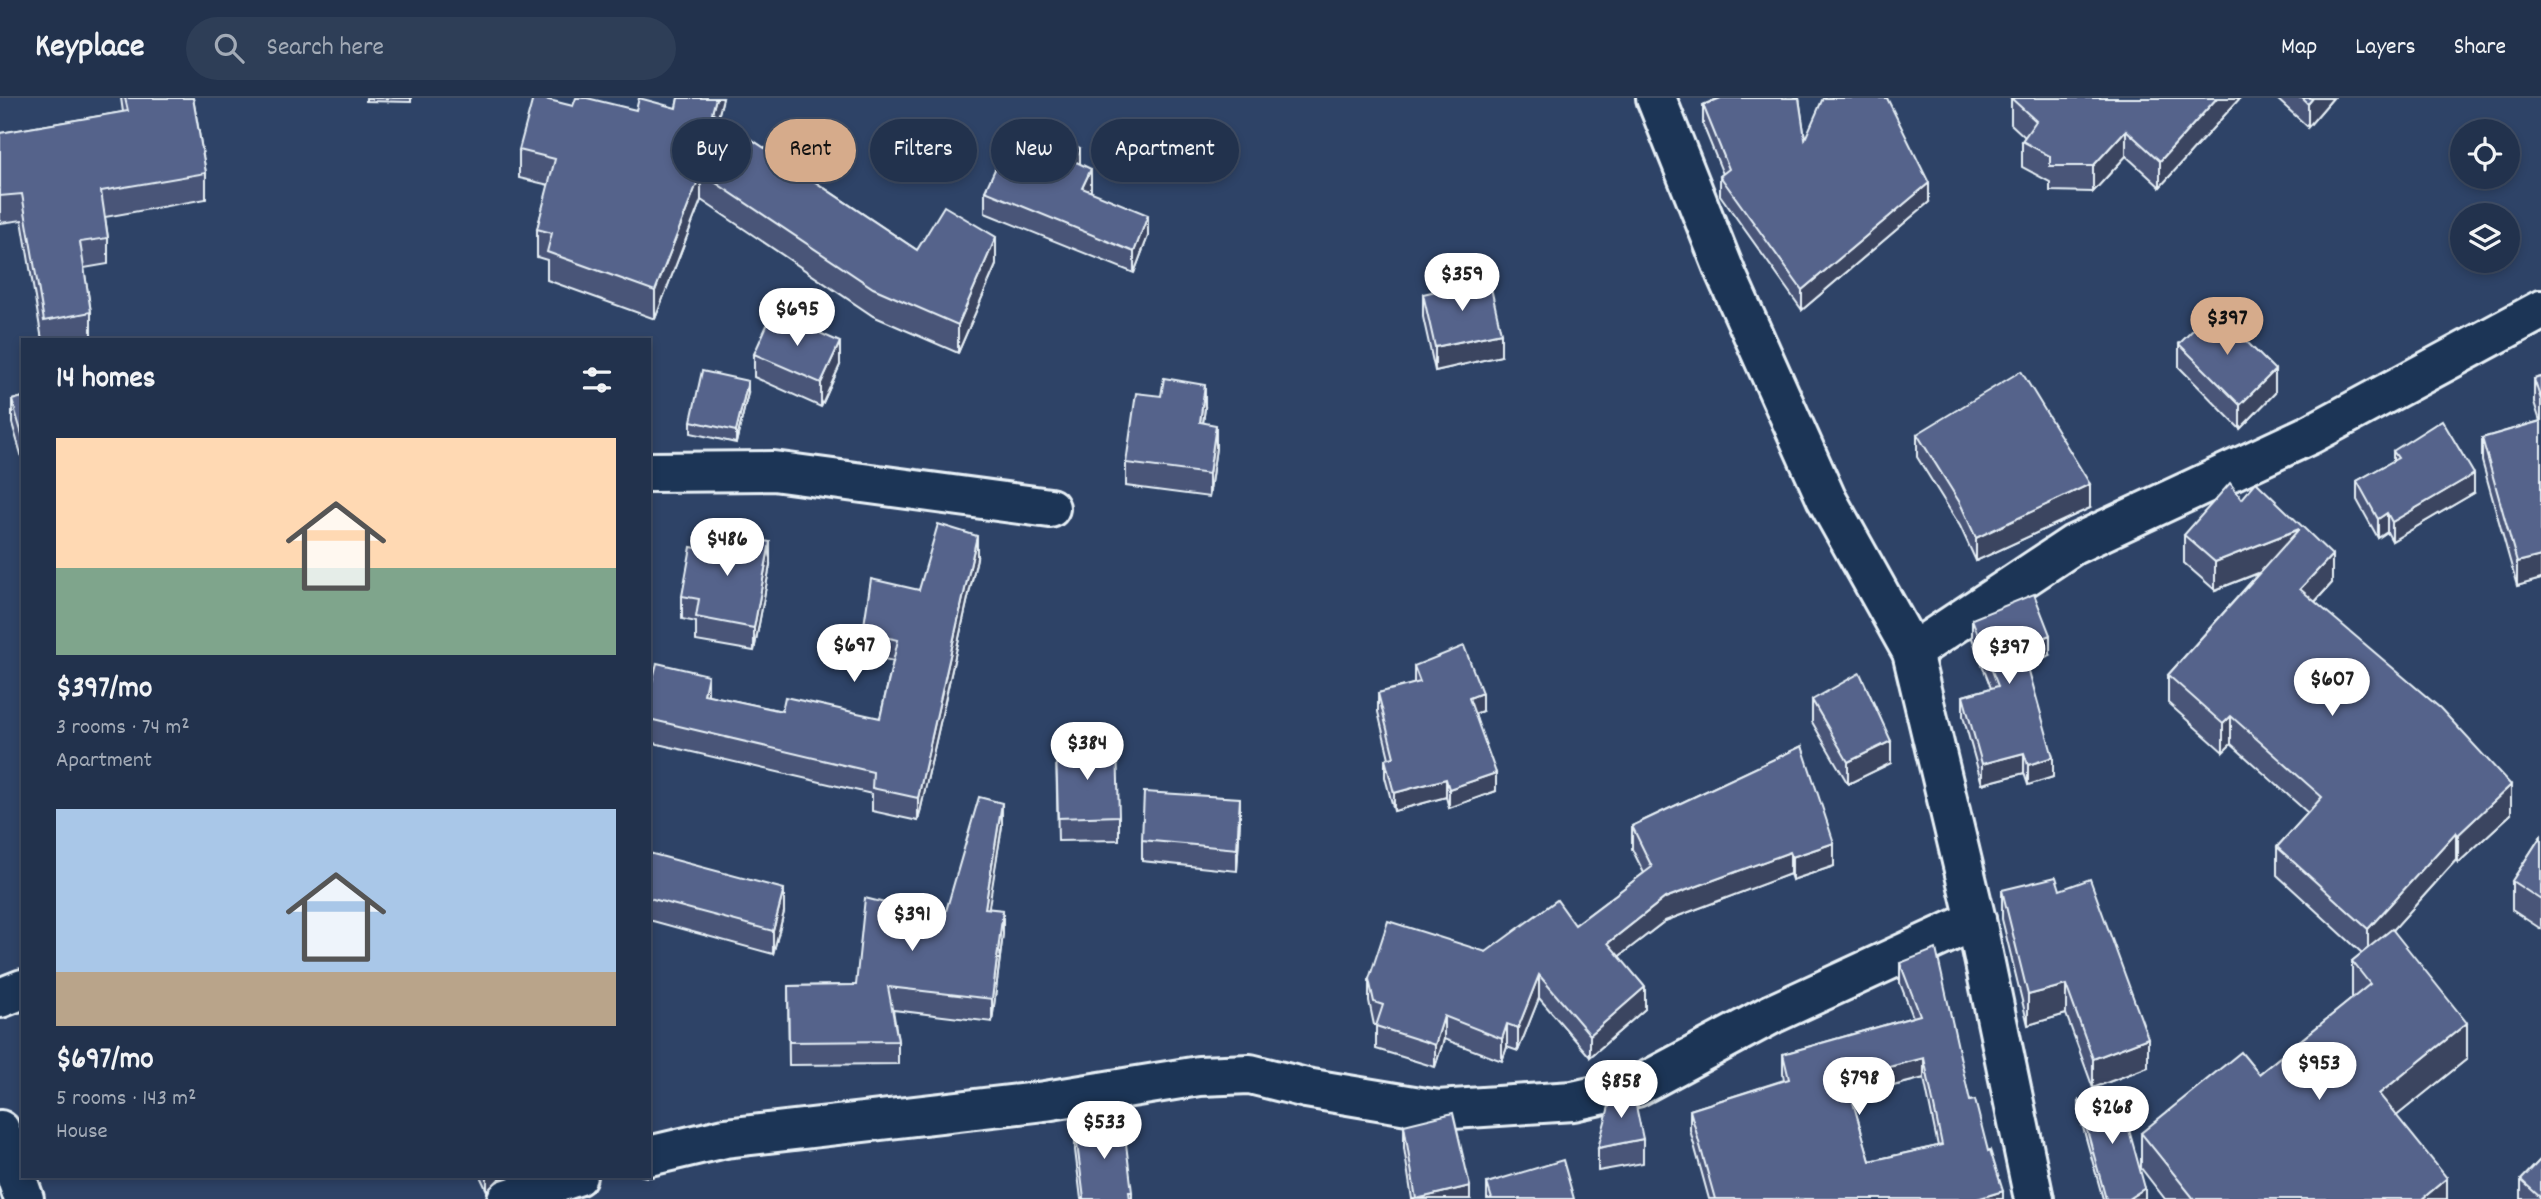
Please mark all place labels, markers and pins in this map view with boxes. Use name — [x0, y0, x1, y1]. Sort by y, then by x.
pin: $359 — [1421, 254, 1503, 313]
pin: $695 — [756, 288, 838, 348]
pin: $397 — [2186, 298, 2268, 357]
pin: $486 — [686, 518, 768, 578]
pin: $697 — [813, 624, 895, 684]
pin: $397 — [1968, 626, 2050, 686]
pin: $607 — [2291, 658, 2373, 718]
pin: $384 — [1046, 722, 1128, 782]
pin: $391 — [871, 894, 953, 953]
pin: $953 — [2278, 1042, 2360, 1102]
pin: $798 — [1818, 1058, 1900, 1117]
pin: $858 — [1580, 1060, 1662, 1120]
pin: $268 — [2071, 1086, 2153, 1146]
pin: $533 — [1063, 1102, 1145, 1161]

